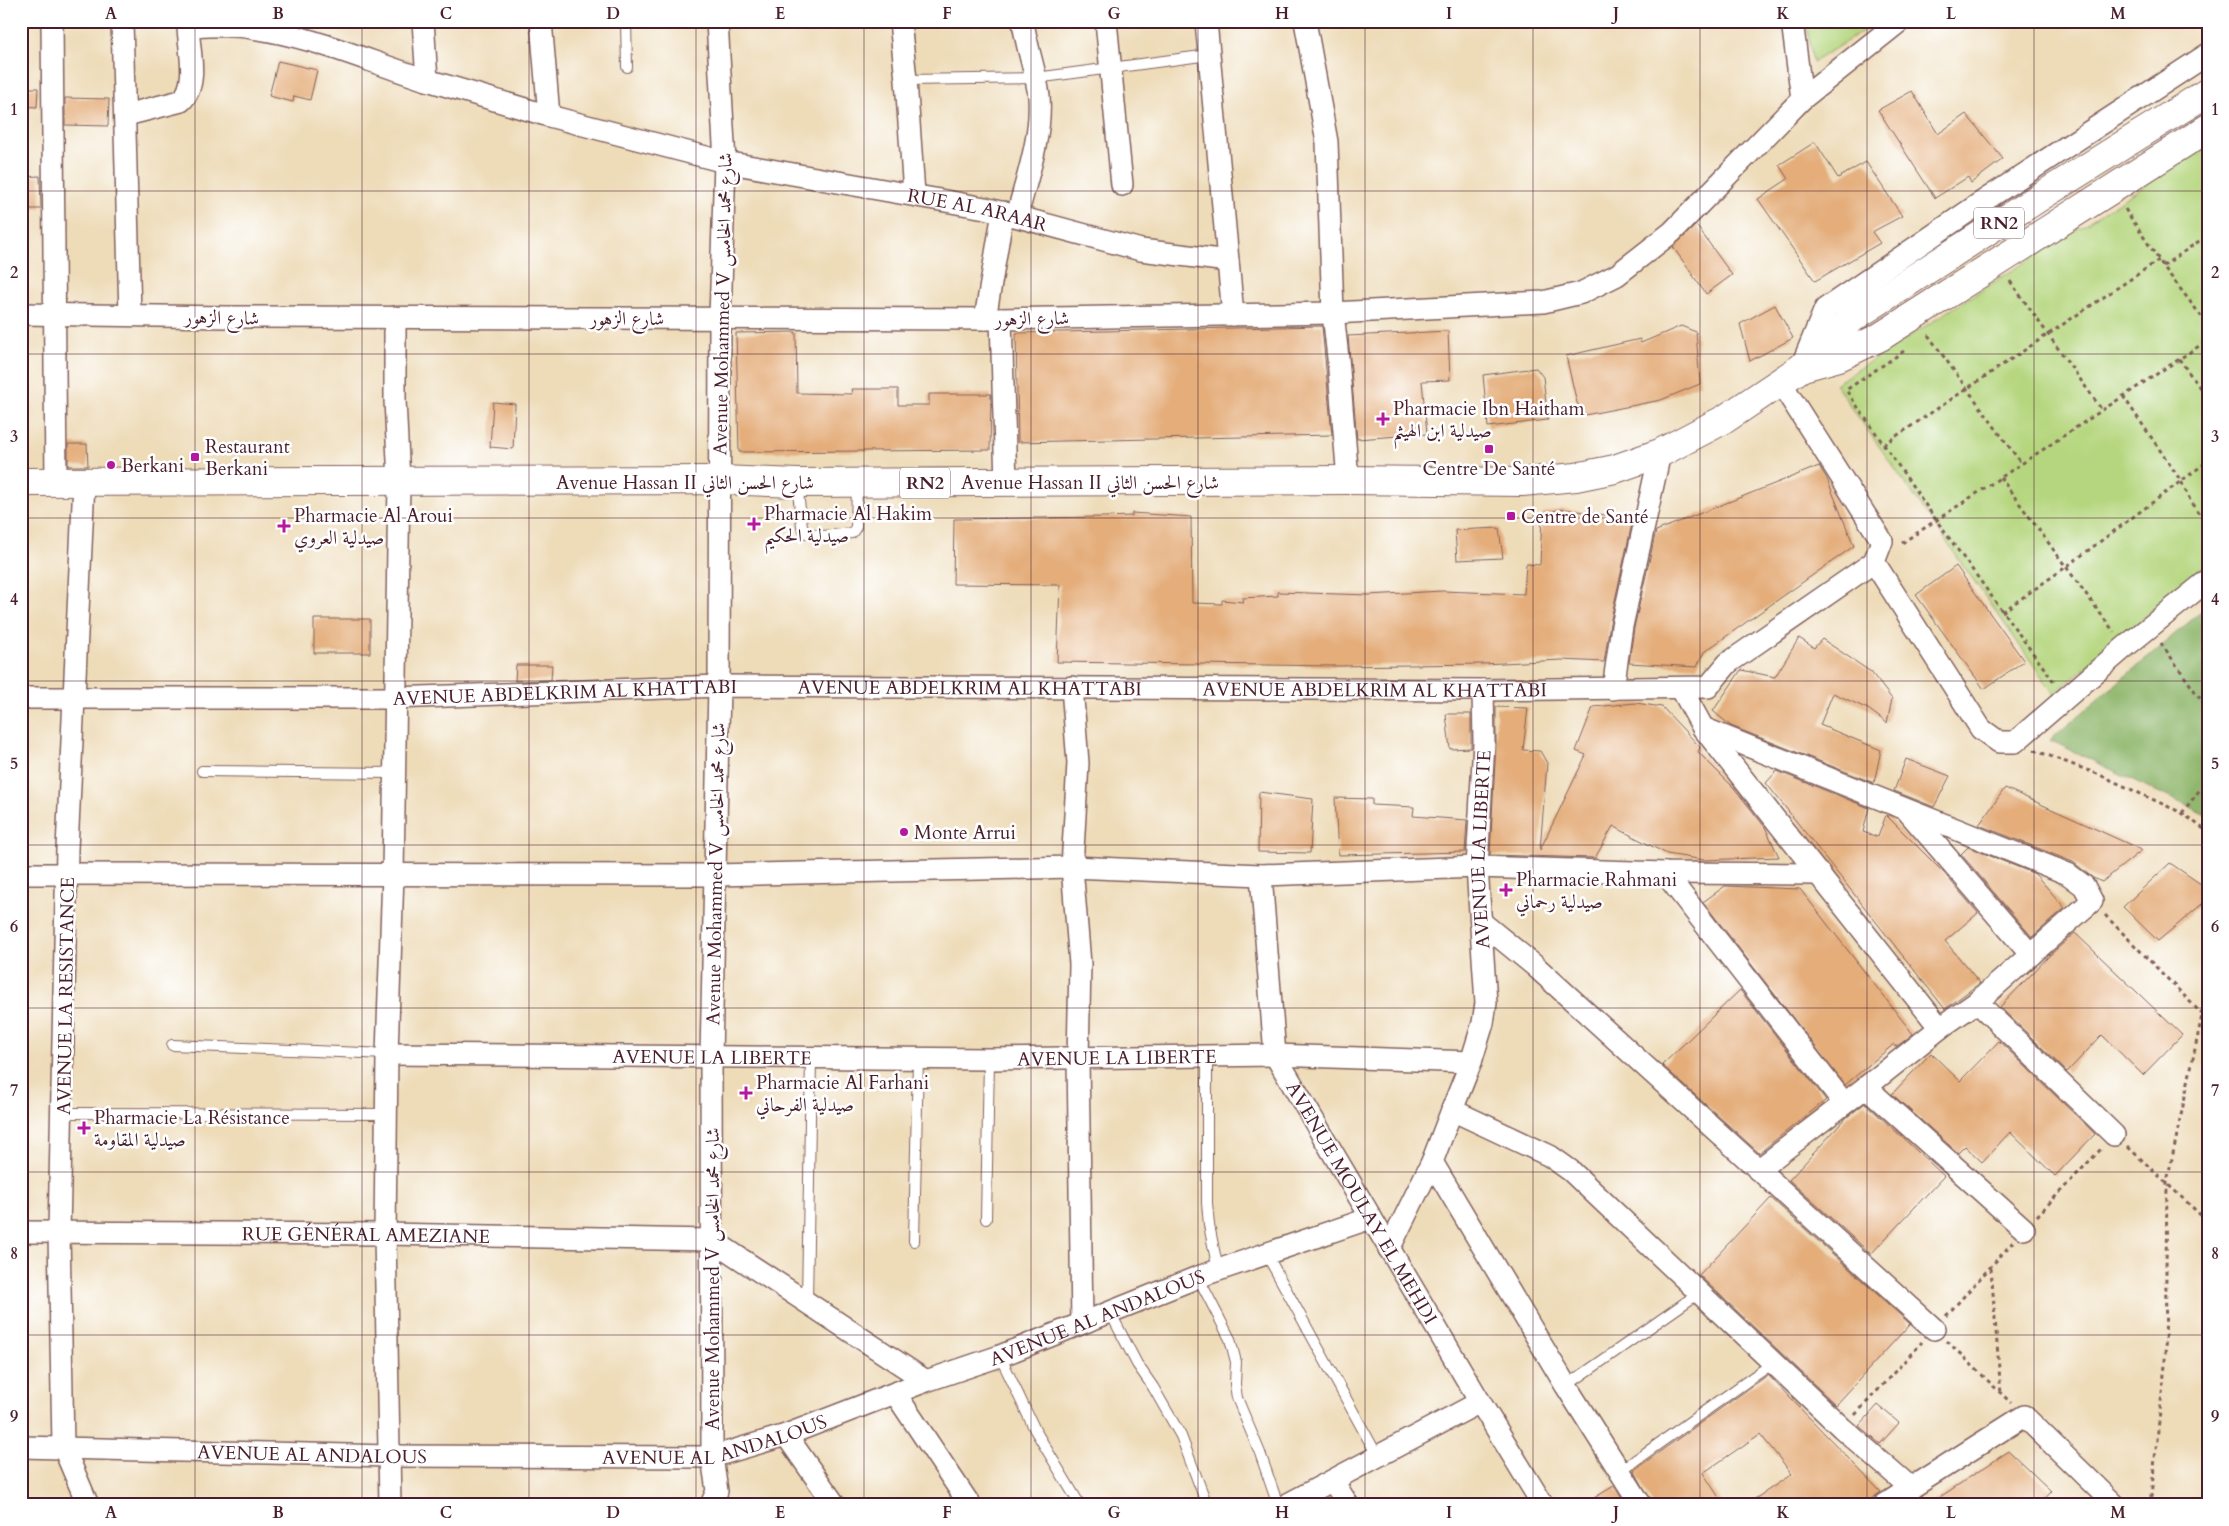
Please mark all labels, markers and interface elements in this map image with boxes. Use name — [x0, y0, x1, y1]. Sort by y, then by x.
text: A — [105, 3, 117, 25]
text: B — [272, 3, 284, 25]
text: C — [440, 3, 452, 25]
text: D — [606, 3, 620, 25]
text: E — [775, 3, 785, 25]
text: F — [942, 3, 952, 25]
text: G — [1107, 3, 1121, 25]
text: H — [1275, 3, 1289, 25]
text: I — [1446, 3, 1452, 25]
text: J — [1611, 3, 1619, 25]
text: K — [1777, 3, 1790, 25]
text: L — [1946, 3, 1957, 25]
text: M — [2110, 3, 2126, 25]
text: 1 — [10, 99, 18, 121]
text: 1 — [2211, 99, 2219, 121]
street label: Avenue Mohammed V شارع محمد الخامس — [707, 152, 741, 456]
street label: RUE AL ARAAR — [905, 182, 1051, 238]
road number: RN2 — [1974, 208, 2024, 238]
text: 2 — [10, 262, 18, 284]
text: 2 — [2211, 262, 2219, 284]
street label: شارع الزهور — [182, 304, 260, 334]
street label: شارع الزهور — [992, 305, 1070, 335]
street label: شارع الزهور — [588, 306, 664, 334]
place label: Pharmacie Ibn Haitham صيدلية ابن الهيثم — [1393, 396, 1585, 450]
marker: Pharmacie Ibn Haitham صيدلية ابن الهيثم — [1377, 413, 1389, 425]
text: 3 — [10, 426, 18, 448]
text: 3 — [2211, 426, 2219, 448]
place label: Restaurant Berkani — [205, 434, 290, 482]
marker: Centre De Santé — [1483, 443, 1495, 455]
marker: Restaurant Berkani — [189, 451, 201, 463]
place label: Berkani — [121, 453, 184, 479]
place label: Centre De Santé — [1423, 456, 1555, 482]
marker: Berkani — [105, 459, 117, 471]
road number: RN2 — [900, 468, 950, 498]
street label: Avenue Hassan II شارع الحسن الثاني — [556, 470, 814, 498]
street label: Avenue Hassan II شارع الحسن الثاني — [961, 470, 1219, 498]
place label: Pharmacie Al Hakim صيدلية الحكيم — [764, 501, 933, 555]
place label: Pharmacie Al Aroui صيدلية العروي — [294, 503, 453, 553]
place label: Centre de Santé — [1521, 504, 1649, 530]
marker: Centre de Santé — [1505, 510, 1517, 522]
marker: Pharmacie Al Hakim صيدلية الحكيم — [748, 518, 760, 530]
marker: Pharmacie Al Aroui صيدلية العروي — [278, 520, 290, 532]
text: 4 — [10, 589, 18, 611]
text: 4 — [2211, 589, 2219, 611]
street label: AVENUE ABDELKRIM AL KHATTABI — [392, 674, 737, 712]
street label: AVENUE ABDELKRIM AL KHATTABI — [798, 674, 1142, 702]
street label: AVENUE ABDELKRIM AL KHATTABI — [1203, 677, 1547, 704]
street label: Avenue Mohammed V شارع محمد الخامس — [700, 722, 734, 1026]
street label: AVENUE LA LIBERTE — [1465, 749, 1498, 950]
text: 5 — [10, 753, 18, 775]
text: 5 — [2211, 753, 2219, 775]
place label: Monte Arrui — [914, 820, 1016, 846]
marker: Monte Arrui — [898, 826, 910, 838]
place label: Pharmacie Rahmani صيدلية رحماني — [1516, 867, 1677, 917]
street label: AVENUE LA RESISTANCE — [51, 877, 81, 1115]
marker: Pharmacie Rahmani صيدلية رحماني — [1500, 884, 1512, 896]
text: 6 — [10, 916, 18, 938]
text: 6 — [2211, 916, 2219, 938]
street label: AVENUE LA LIBERTE — [612, 1044, 812, 1072]
street label: AVENUE LA LIBERTE — [1017, 1044, 1217, 1073]
place label: Pharmacie Al Farhani صيدلية الفرحاني — [756, 1070, 929, 1120]
street label: AVENUE MOULAY EL MEHDI — [1280, 1077, 1443, 1329]
text: 7 — [10, 1080, 18, 1102]
text: 7 — [2211, 1080, 2219, 1102]
marker: Pharmacie Al Farhani صيدلية الفرحاني — [740, 1087, 752, 1099]
place label: Pharmacie La Résistance صيدلية المقاومة — [94, 1105, 290, 1153]
marker: Pharmacie La Résistance صيدلية المقاومة — [78, 1122, 90, 1134]
street label: Avenue Mohammed V شارع محمد الخامس — [700, 1128, 728, 1430]
street label: RUE GÉNÉRAL AMEZIANE — [242, 1221, 490, 1250]
text: 8 — [10, 1243, 18, 1265]
text: 8 — [2211, 1243, 2219, 1265]
street label: AVENUE AL ANDALOUS — [986, 1264, 1208, 1373]
text: 9 — [10, 1406, 18, 1428]
text: 9 — [2211, 1406, 2219, 1428]
street label: AVENUE AL ANDALOUS — [602, 1409, 831, 1471]
street label: AVENUE AL ANDALOUS — [197, 1439, 427, 1470]
text: A — [105, 1502, 117, 1524]
text: B — [272, 1502, 284, 1524]
text: C — [440, 1502, 452, 1524]
text: D — [606, 1502, 620, 1524]
text: E — [775, 1502, 785, 1524]
text: F — [942, 1502, 952, 1524]
text: G — [1107, 1502, 1121, 1524]
text: H — [1275, 1502, 1289, 1524]
text: I — [1446, 1502, 1452, 1524]
text: J — [1611, 1502, 1619, 1524]
text: K — [1777, 1502, 1790, 1524]
text: L — [1946, 1502, 1957, 1524]
text: M — [2110, 1502, 2126, 1524]

